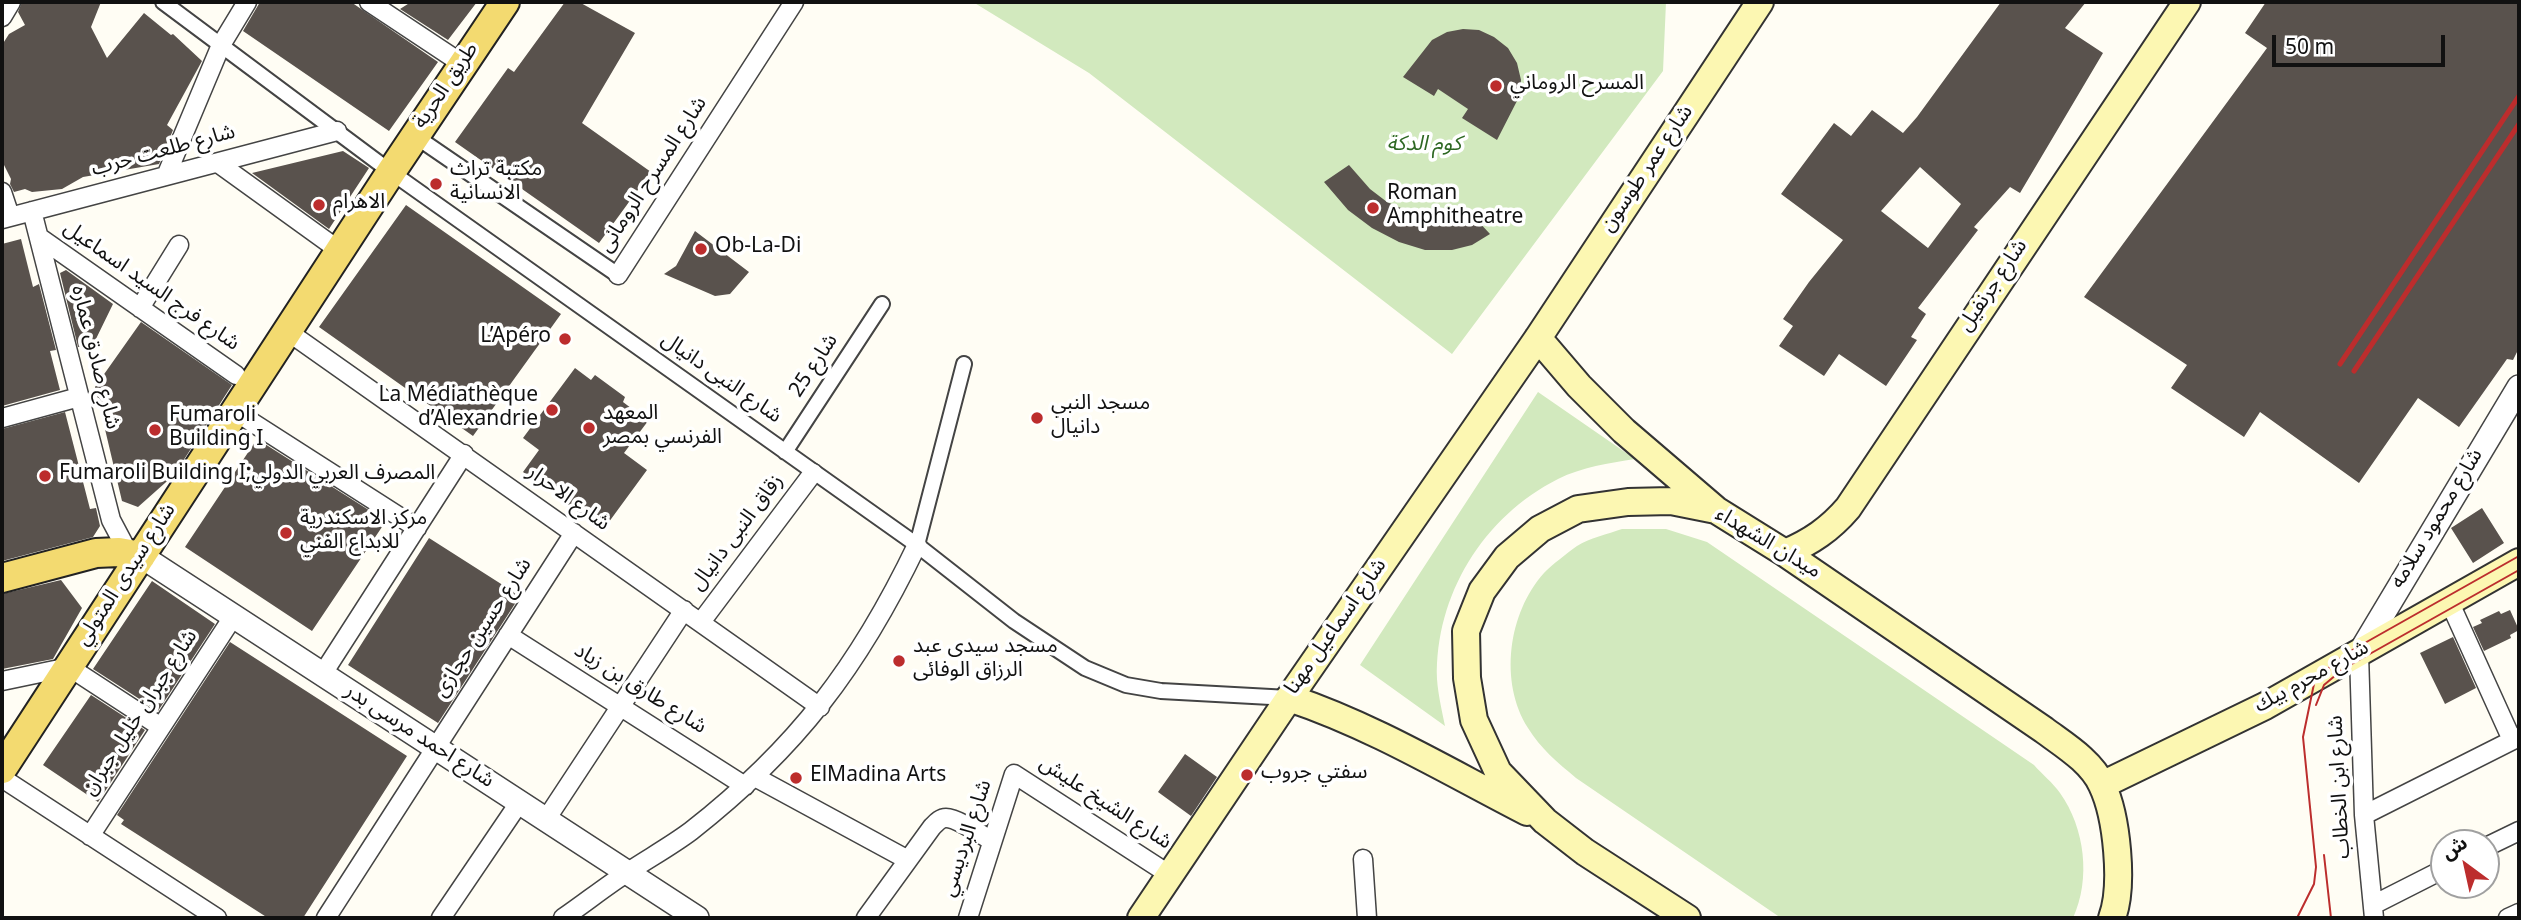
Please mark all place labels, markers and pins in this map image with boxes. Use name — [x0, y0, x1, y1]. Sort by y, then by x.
place label: المسرح الروماني — [1510, 73, 1644, 99]
marker: المسرح الروماني — [1488, 78, 1504, 94]
place label: مكتبة تراث الانسانية — [450, 159, 542, 209]
marker: مكتبة تراث الانسانية — [428, 176, 444, 192]
place label: Roman Amphitheatre — [1387, 183, 1523, 233]
place label: الاهرام — [333, 192, 385, 218]
marker: الاهرام — [311, 197, 327, 213]
marker: Roman Amphitheatre — [1365, 200, 1381, 216]
place label: Ob-La-Di — [715, 236, 801, 262]
marker: Ob-La-Di — [693, 241, 709, 257]
place label: L’Apéro — [480, 326, 551, 352]
marker: L’Apéro — [557, 331, 573, 347]
place label: La Médiathèque d’Alexandrie — [379, 385, 538, 435]
place label: مسجد النبي دانيال — [1051, 393, 1150, 443]
marker: La Médiathèque d’Alexandrie — [544, 402, 560, 418]
place label: المعهد الفرنسي بمصر — [603, 403, 722, 453]
place label: Fumaroli Building I — [169, 405, 263, 455]
marker: مسجد النبي دانيال — [1029, 410, 1045, 426]
marker: المعهد الفرنسي بمصر — [581, 420, 597, 436]
marker: Fumaroli Building I — [147, 422, 163, 438]
place label: Fumaroli Building I;المصرف العربي الدولي — [59, 463, 435, 489]
marker: Fumaroli Building I;المصرف العربي الدولي — [37, 468, 53, 484]
place label: مركز الاسكندرية للابداع الفني — [300, 508, 427, 558]
marker: مركز الاسكندرية للابداع الفني — [278, 525, 294, 541]
place label: مسجد سيدى عبد الرزاق الوفائى — [913, 636, 1058, 686]
marker: مسجد سيدى عبد الرزاق الوفائى — [891, 653, 907, 669]
place label: سفتي جروب — [1261, 762, 1368, 788]
place label: ElMadina Arts — [810, 765, 946, 791]
marker: سفتي جروب — [1239, 767, 1255, 783]
marker: ElMadina Arts — [788, 770, 804, 786]

